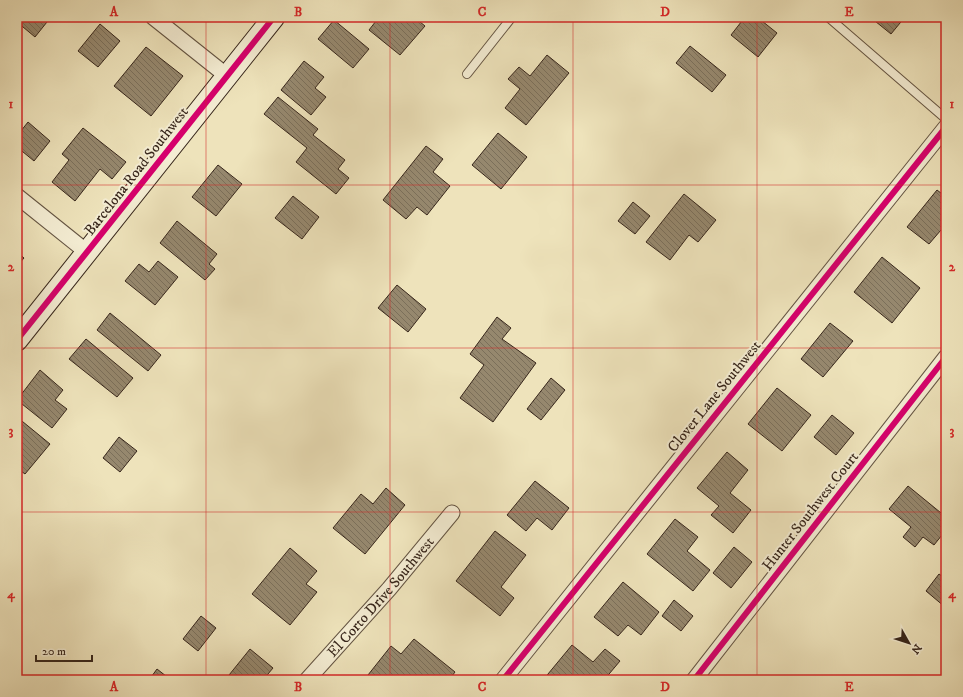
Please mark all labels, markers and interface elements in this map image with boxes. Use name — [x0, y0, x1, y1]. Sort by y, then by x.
text: A — [109, 4, 119, 20]
text: B — [294, 4, 302, 20]
text: C — [478, 4, 487, 20]
text: D — [660, 4, 670, 20]
text: E — [844, 4, 854, 20]
text: 1 — [9, 96, 14, 112]
text: 1 — [950, 96, 955, 112]
street label: Barcelona Road Southwest — [80, 103, 193, 239]
text: 2 — [8, 259, 15, 275]
text: 2 — [949, 259, 956, 275]
street label: Clover Lane Southwest — [663, 336, 765, 456]
text: 3 — [9, 423, 14, 439]
text: 3 — [950, 423, 955, 439]
street label: Hunter Southwest Court — [758, 448, 863, 575]
street label: El Corto Drive Southwest — [323, 533, 439, 661]
text: 4 — [6, 586, 15, 603]
text: 4 — [947, 586, 956, 603]
north arrow — [889, 623, 929, 663]
scale bar — [36, 637, 92, 663]
text: N — [908, 641, 924, 657]
text: 20 m — [42, 644, 66, 659]
text: A — [109, 679, 119, 695]
text: B — [294, 679, 302, 695]
text: C — [478, 679, 487, 695]
text: D — [660, 679, 670, 695]
text: E — [844, 679, 854, 695]

